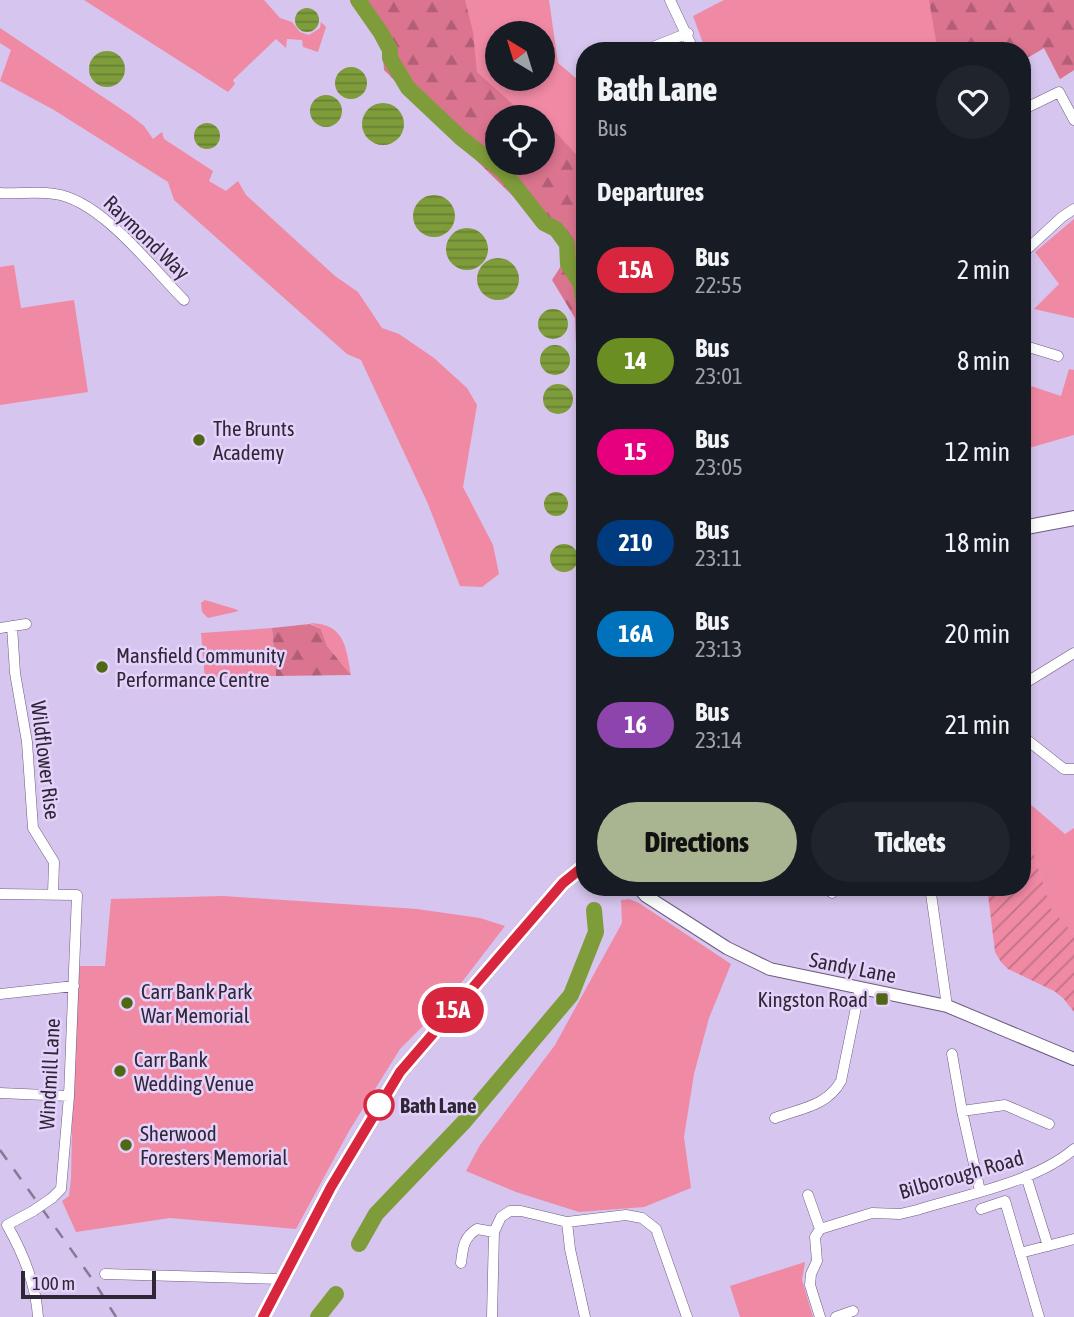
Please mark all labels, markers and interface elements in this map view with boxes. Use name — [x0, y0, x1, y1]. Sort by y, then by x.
north arrow — [485, 21, 555, 91]
map controls — [485, 21, 555, 175]
button: heart — [936, 65, 1010, 139]
text: Bath Lane — [597, 70, 717, 108]
button: locate — [485, 105, 555, 175]
text: Bus — [597, 115, 627, 141]
text: Departures — [597, 177, 704, 207]
street label: Raymond Way — [99, 190, 195, 284]
text: Bus — [695, 242, 729, 272]
text: 2 min — [957, 255, 1010, 285]
text: 15A — [618, 256, 653, 283]
text: 22:55 — [695, 272, 742, 298]
text: Bus — [695, 333, 729, 363]
text: 8 min — [957, 346, 1010, 376]
text: 14 — [624, 347, 647, 374]
text: 23:01 — [695, 363, 743, 389]
place label: The Brunts Academy — [213, 416, 294, 464]
text: Bus — [695, 424, 729, 454]
marker: The Brunts Academy — [191, 432, 207, 448]
text: 12 min — [945, 437, 1010, 467]
text: 15 — [624, 438, 647, 465]
text: 23:05 — [695, 454, 743, 480]
text: Bus — [695, 515, 729, 545]
text: 18 min — [945, 528, 1010, 558]
text: 210 — [619, 529, 652, 556]
text: 23:11 — [695, 545, 742, 571]
text: Bus — [695, 606, 729, 636]
text: 20 min — [945, 619, 1010, 649]
text: 16A — [618, 620, 653, 647]
text: 23:13 — [695, 636, 742, 662]
place label: Mansfield Community Performance Centre — [116, 643, 286, 691]
marker: Mansfield Community Performance Centre — [94, 659, 110, 675]
text: Bus — [695, 697, 729, 727]
street label: Wildflower Rise — [27, 699, 65, 821]
text: 21 min — [945, 710, 1010, 740]
text: 16 — [624, 711, 647, 738]
text: 23:14 — [695, 727, 742, 753]
button: Directions — [597, 802, 797, 882]
button: Tickets — [811, 802, 1010, 882]
street label: Sandy Lane — [808, 947, 898, 987]
place label: Carr Bank Park War Memorial — [141, 979, 253, 1027]
line badge: 15A — [413, 987, 493, 1033]
place label: Kingston Road — [757, 987, 868, 1011]
marker: Kingston Road — [874, 991, 890, 1007]
marker: Carr Bank Park War Memorial — [119, 995, 135, 1011]
text: 15A — [436, 996, 470, 1023]
street label: Windmill Lane — [34, 1018, 64, 1130]
place label: Carr Bank Wedding Venue — [134, 1047, 254, 1095]
marker: Carr Bank Wedding Venue — [112, 1063, 128, 1079]
marker: Bath Lane — [364, 1090, 394, 1120]
place label: Bath Lane — [400, 1093, 476, 1117]
place label: Sherwood Foresters Memorial — [140, 1121, 288, 1169]
marker: Sherwood Foresters Memorial — [118, 1137, 134, 1153]
street label: Bilborough Road — [896, 1145, 1026, 1203]
scale bar — [21, 1268, 156, 1300]
text: 100 m — [32, 1272, 75, 1294]

